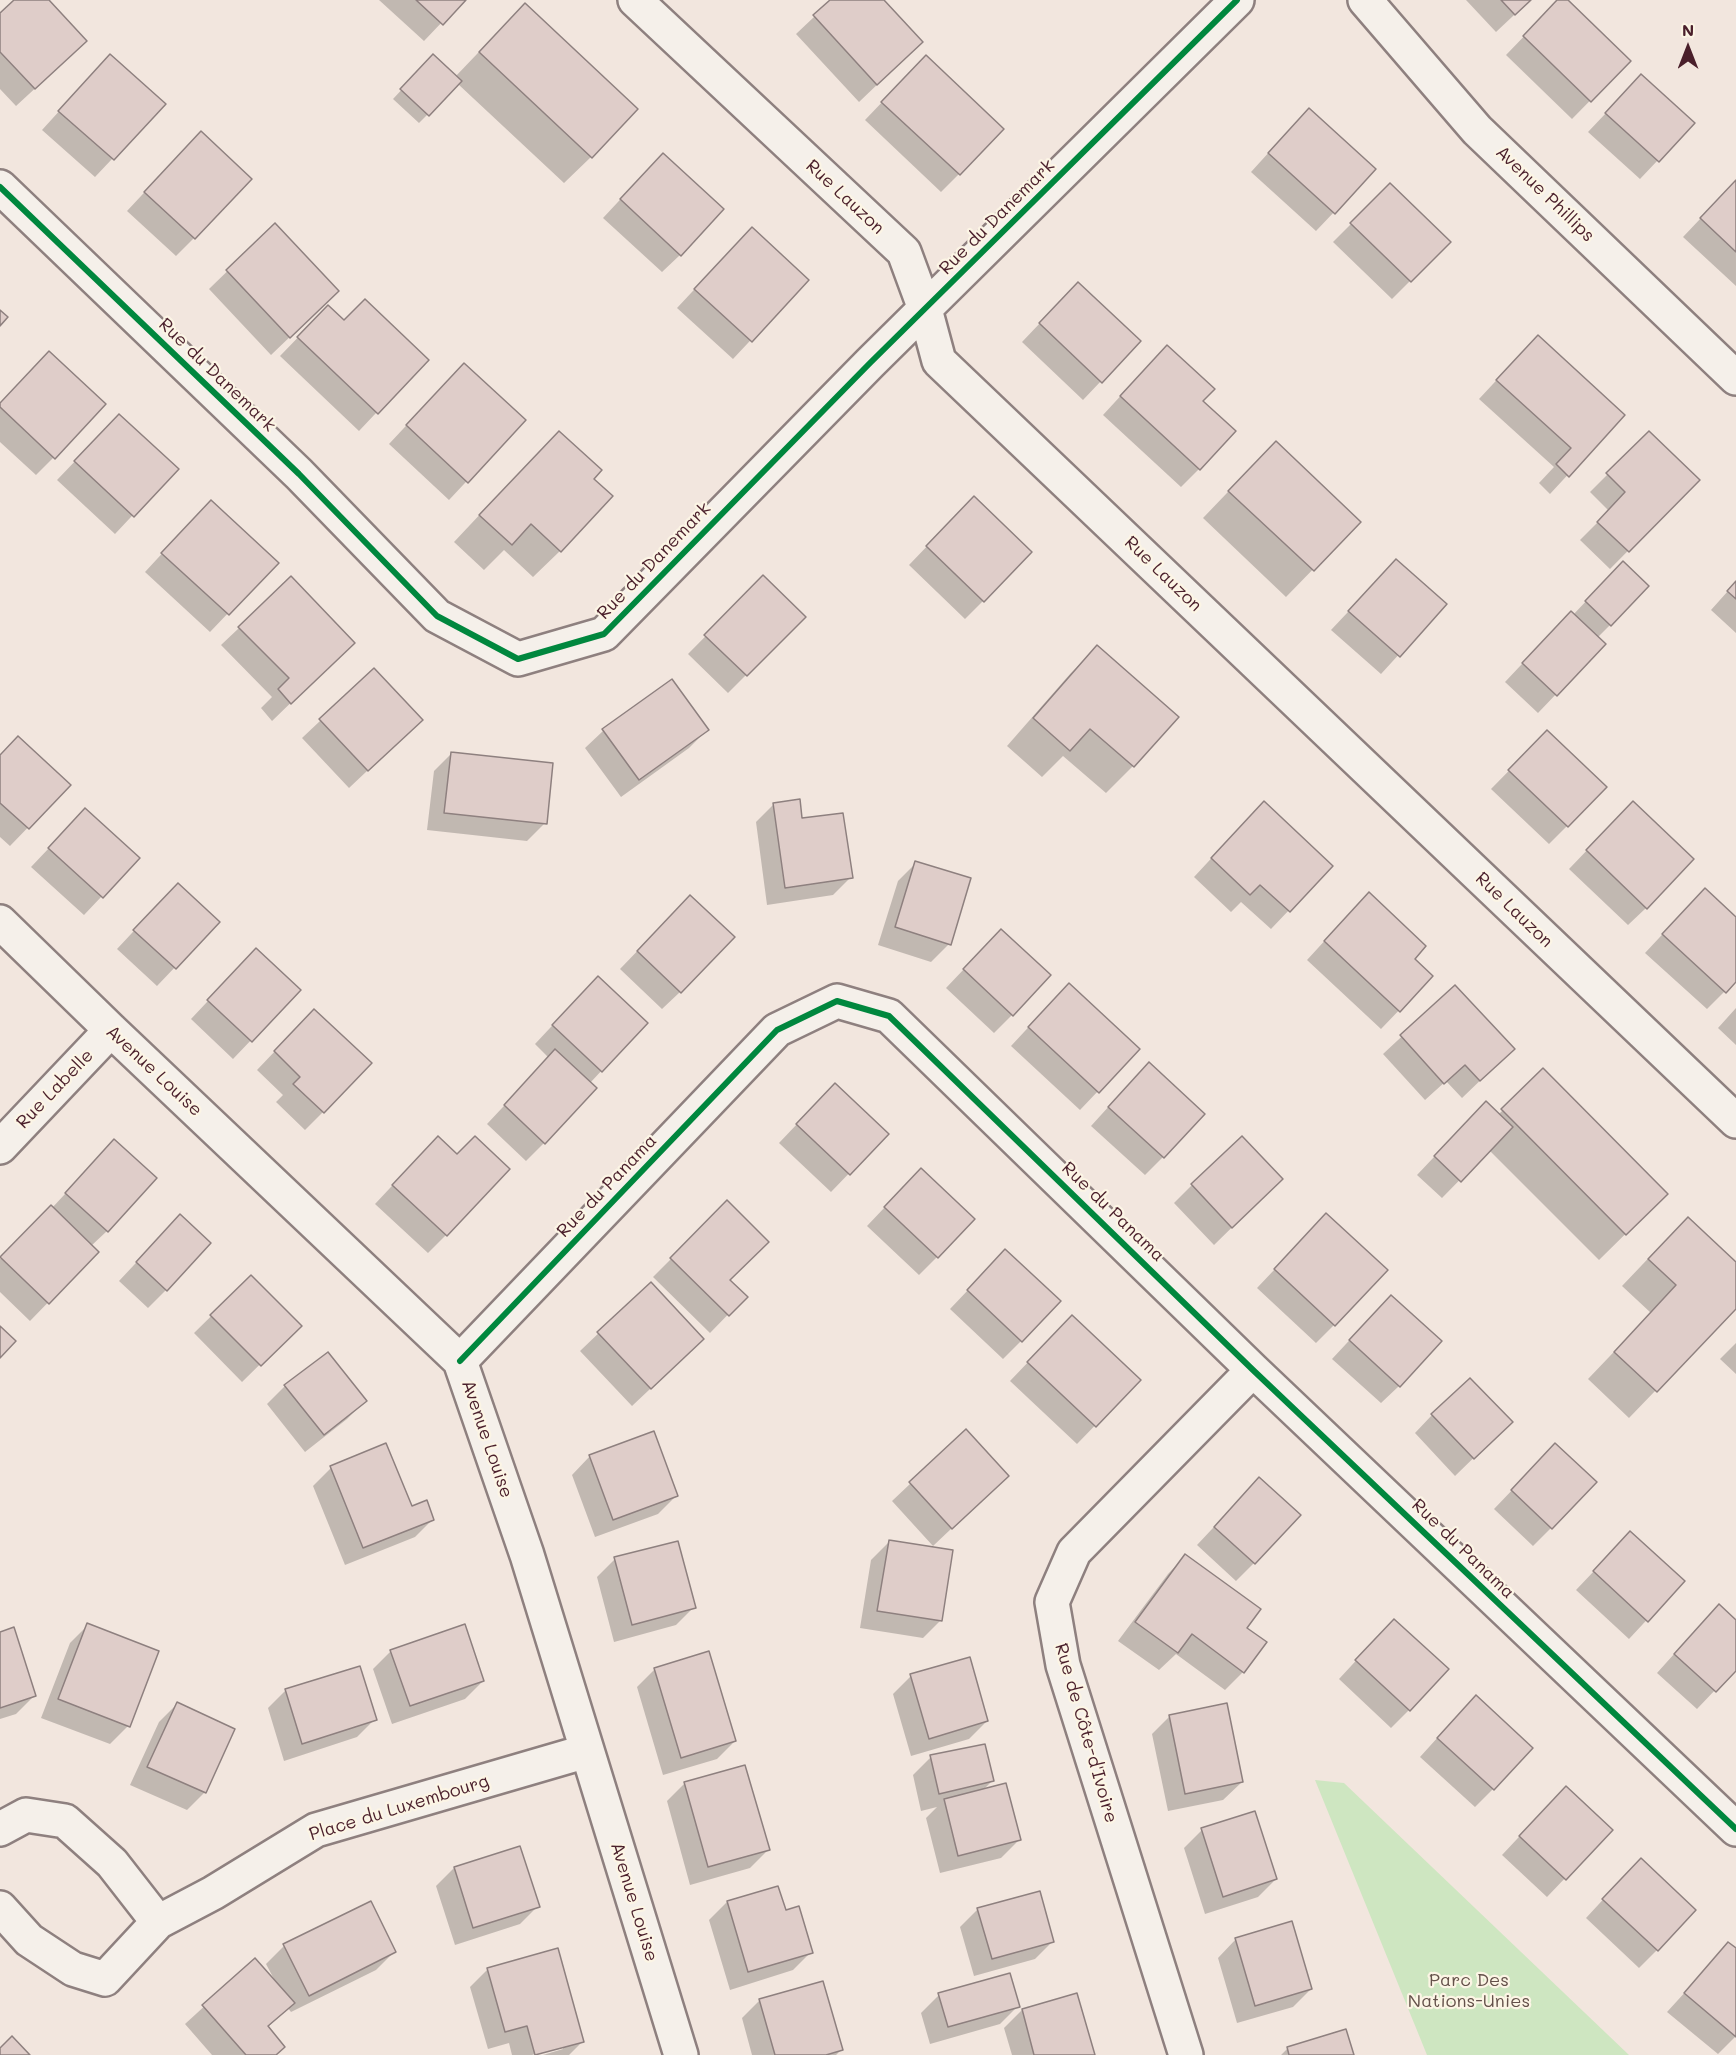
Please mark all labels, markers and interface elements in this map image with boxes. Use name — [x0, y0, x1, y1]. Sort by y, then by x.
north arrow — [1658, 18, 1718, 78]
text: N — [1682, 19, 1694, 40]
street label: Avenue Phillips — [1491, 141, 1599, 247]
street label: Rue Lauzon — [801, 155, 889, 239]
street label: Rue du Danemark — [935, 155, 1059, 279]
street label: Rue du Danemark — [154, 314, 280, 436]
street label: Rue du Danemark — [593, 498, 715, 624]
street label: Rue Lauzon — [1120, 532, 1206, 616]
street label: Rue Lauzon — [1471, 868, 1557, 952]
street label: Avenue Louise — [102, 1021, 206, 1121]
street label: Rue Labelle — [12, 1045, 98, 1133]
street label: Rue du Panama — [553, 1130, 661, 1242]
street label: Rue du Panama — [1057, 1158, 1169, 1266]
street label: Avenue Louise — [457, 1377, 517, 1501]
street label: Rue du Panama — [1407, 1495, 1519, 1603]
street label: Rue de Côte-d'Ivoire — [1050, 1641, 1122, 1825]
street label: Place du Luxembourg — [307, 1770, 491, 1846]
street label: Avenue Louise — [606, 1840, 662, 1964]
park label: Parc Des Nations-Unies — [1408, 1969, 1530, 2012]

